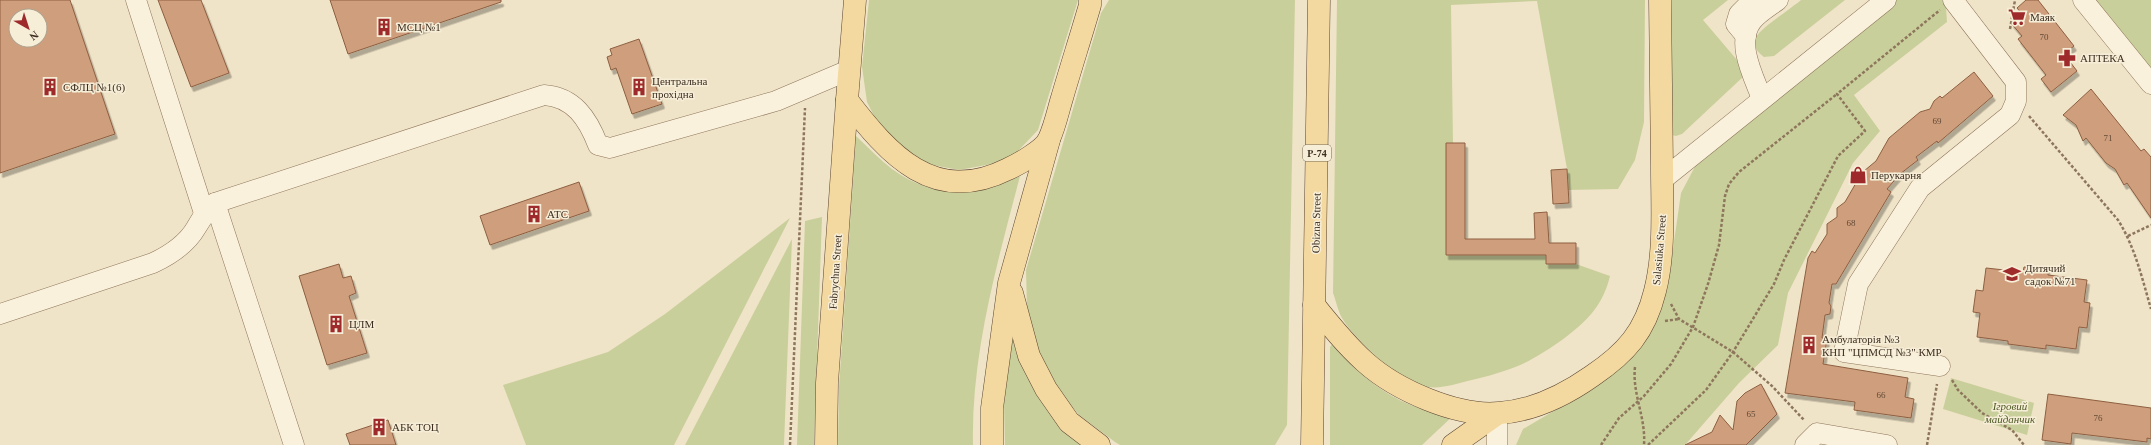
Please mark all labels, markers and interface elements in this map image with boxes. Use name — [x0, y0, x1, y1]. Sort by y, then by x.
supermarket icon: Маяк — [2007, 7, 2027, 27]
north arrow — [8, 8, 48, 48]
place label: Маяк — [2030, 11, 2056, 23]
building icon: МСЦ №1 — [374, 17, 394, 37]
place label: МСЦ №1 — [397, 21, 441, 33]
text: N — [27, 29, 41, 43]
house number: 70 — [2040, 32, 2049, 42]
pharmacy icon: АПТЕКА — [2057, 48, 2077, 68]
place label: АПТЕКА — [2080, 52, 2125, 64]
place label: Центральна прохідна — [652, 75, 708, 100]
building icon: СФЛЦ №1(6) — [40, 77, 60, 97]
building icon: Центральна прохідна — [629, 77, 649, 97]
place label: СФЛЦ №1(6) — [63, 81, 126, 94]
house number: 69 — [1933, 116, 1942, 126]
house number: 71 — [2104, 133, 2113, 143]
road number: Р-74 — [1303, 145, 1331, 161]
shop icon: Перукарня — [1848, 165, 1868, 185]
place label: Перукарня — [1871, 169, 1921, 181]
street label: Obizna Street — [1309, 193, 1323, 253]
building icon: АТС — [524, 204, 544, 224]
place label: АТС — [547, 208, 568, 220]
street label: Salasiuka Street — [1650, 214, 1668, 286]
house number: 68 — [1847, 218, 1856, 228]
street label: Fabrychna Street — [826, 234, 844, 310]
place label: Дитячий садок №71 — [2025, 262, 2076, 287]
school or university icon: Дитячий садок №71 — [2002, 264, 2022, 284]
building icon: ЦЛМ — [326, 314, 346, 334]
place label: ЦЛМ — [349, 318, 374, 330]
place label: Амбулаторія №3 КНП "ЦПМСД №3" КМР — [1822, 333, 1942, 358]
building icon: Амбулаторія №3 КНП "ЦПМСД №3" КМР — [1799, 335, 1819, 355]
house number: 66 — [1877, 390, 1886, 400]
park label: Ігровий майданчик — [1984, 400, 2036, 425]
house number: 65 — [1747, 409, 1756, 419]
house number: 76 — [2094, 413, 2103, 423]
building icon: АБК ТОЦ — [369, 417, 389, 437]
place label: АБК ТОЦ — [392, 421, 439, 433]

